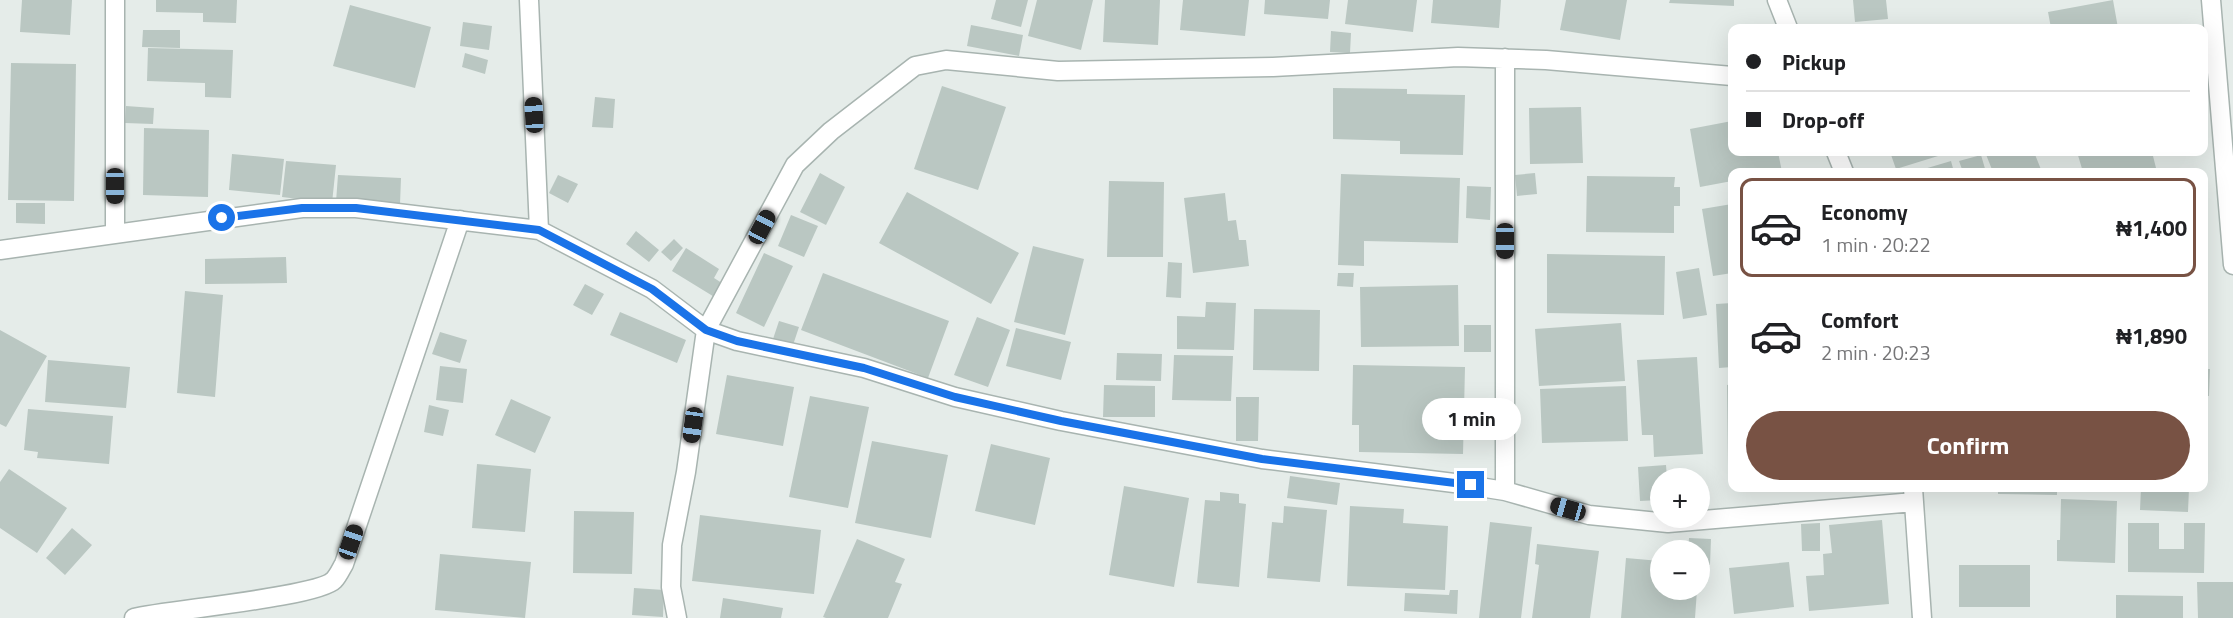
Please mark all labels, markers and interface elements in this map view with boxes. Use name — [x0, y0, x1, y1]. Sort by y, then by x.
text: Pickup — [1782, 45, 1846, 79]
car — [524, 97, 544, 133]
text: Drop-off — [1782, 103, 1864, 137]
car — [106, 168, 124, 204]
text: Economy — [1821, 195, 1908, 229]
icon: car — [1749, 201, 1803, 255]
route start — [208, 204, 235, 231]
car — [746, 207, 778, 247]
text: ₦1,400 — [2116, 211, 2187, 245]
car — [1496, 223, 1514, 259]
text: 1 min · 20:22 — [1821, 229, 1931, 260]
text: Comfort — [1821, 303, 1899, 337]
icon: car — [1749, 309, 1803, 363]
text: ₦1,890 — [2116, 319, 2187, 353]
text: 2 min · 20:23 — [1821, 337, 1931, 368]
callout: 1 min — [1422, 398, 1520, 440]
text: 1 min — [1447, 403, 1496, 434]
car — [682, 406, 704, 444]
button: Confirm — [1746, 411, 2190, 480]
map controls — [1650, 468, 1710, 600]
button: + — [1650, 468, 1710, 528]
route end — [1457, 471, 1484, 498]
car — [1548, 495, 1588, 523]
car — [337, 522, 365, 562]
button: − — [1650, 540, 1710, 600]

